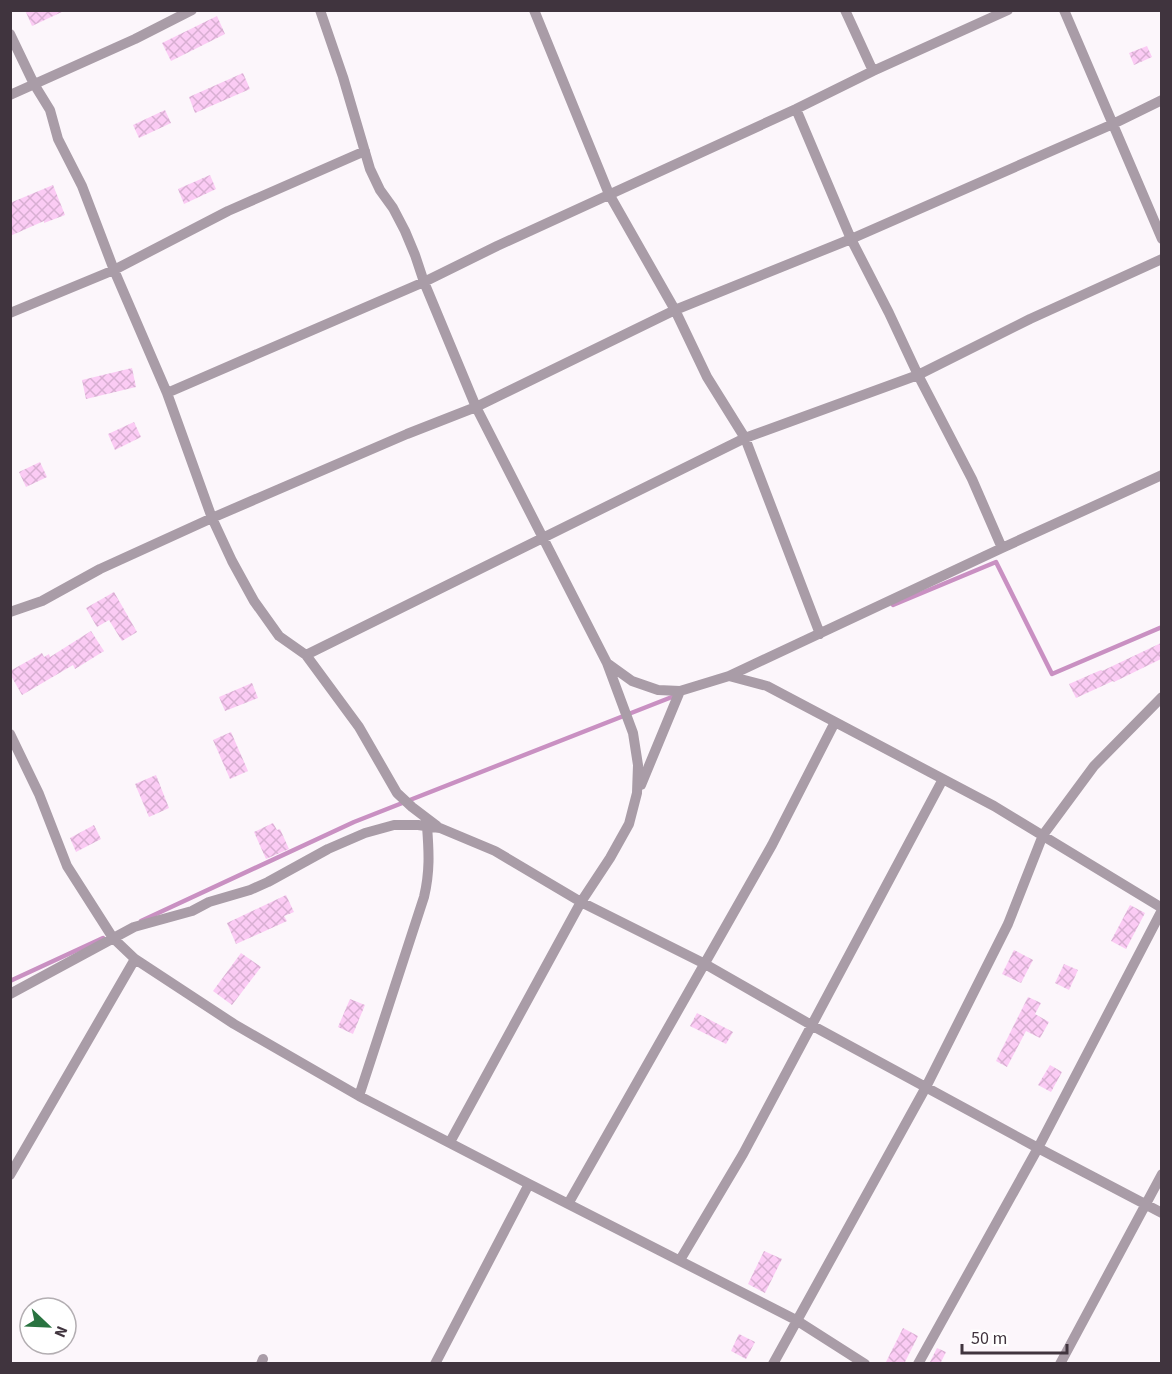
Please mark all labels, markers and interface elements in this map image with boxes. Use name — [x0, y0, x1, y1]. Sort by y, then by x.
north arrow — [18, 1296, 78, 1356]
scale bar — [962, 1317, 1067, 1355]
text: N — [49, 1322, 73, 1341]
text: 50 m — [971, 1326, 1007, 1351]

